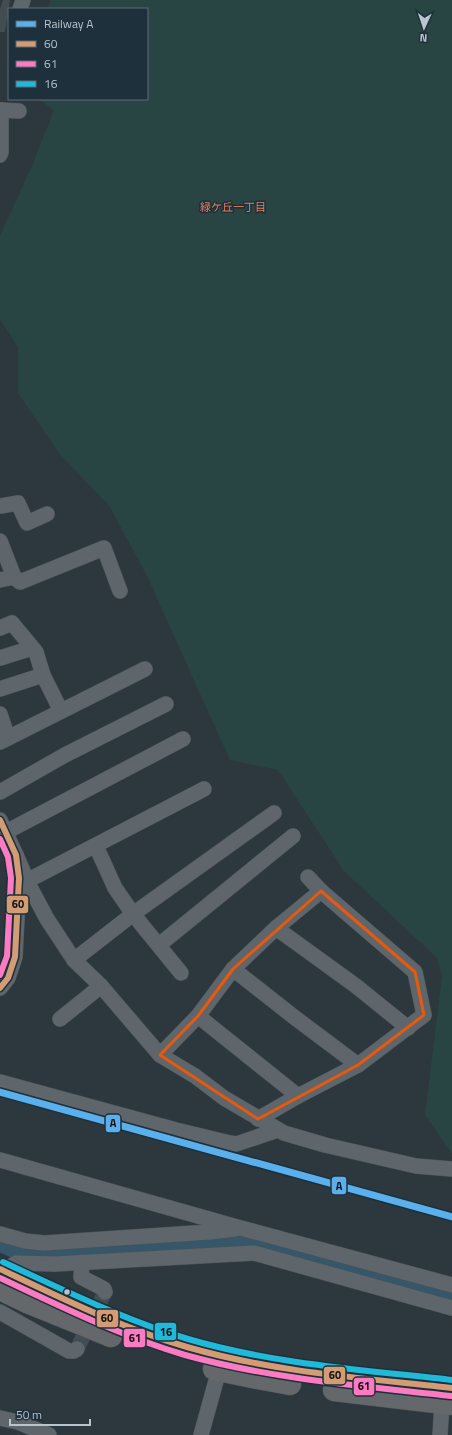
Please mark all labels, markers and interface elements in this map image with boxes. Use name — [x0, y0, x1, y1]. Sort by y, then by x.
legend — [8, 8, 148, 100]
north arrow — [404, 8, 444, 48]
text: Railway A — [44, 14, 93, 33]
text: N — [419, 30, 428, 46]
text: 60 — [44, 34, 58, 53]
text: 61 — [44, 54, 57, 73]
text: 16 — [44, 74, 58, 93]
district label: 緑ケ丘一丁目 — [200, 199, 266, 215]
line badge: 60 — [6, 895, 29, 914]
text: 60 — [12, 896, 24, 912]
line badge: A — [105, 1114, 121, 1133]
text: A — [110, 1115, 117, 1131]
line badge: A — [331, 1176, 347, 1195]
text: A — [336, 1178, 343, 1194]
unlabelled marker — [62, 1287, 72, 1297]
line badge: 60 — [96, 1309, 119, 1328]
text: 60 — [101, 1310, 113, 1326]
line badge: 16 — [154, 1322, 177, 1341]
text: 16 — [160, 1324, 172, 1340]
line badge: 61 — [123, 1328, 146, 1348]
text: 61 — [129, 1330, 141, 1346]
line badge: 60 — [323, 1366, 346, 1385]
text: 60 — [329, 1367, 341, 1383]
line badge: 61 — [353, 1377, 375, 1396]
text: 61 — [358, 1378, 370, 1394]
scale bar — [10, 1401, 90, 1427]
text: 50 m — [16, 1405, 42, 1424]

